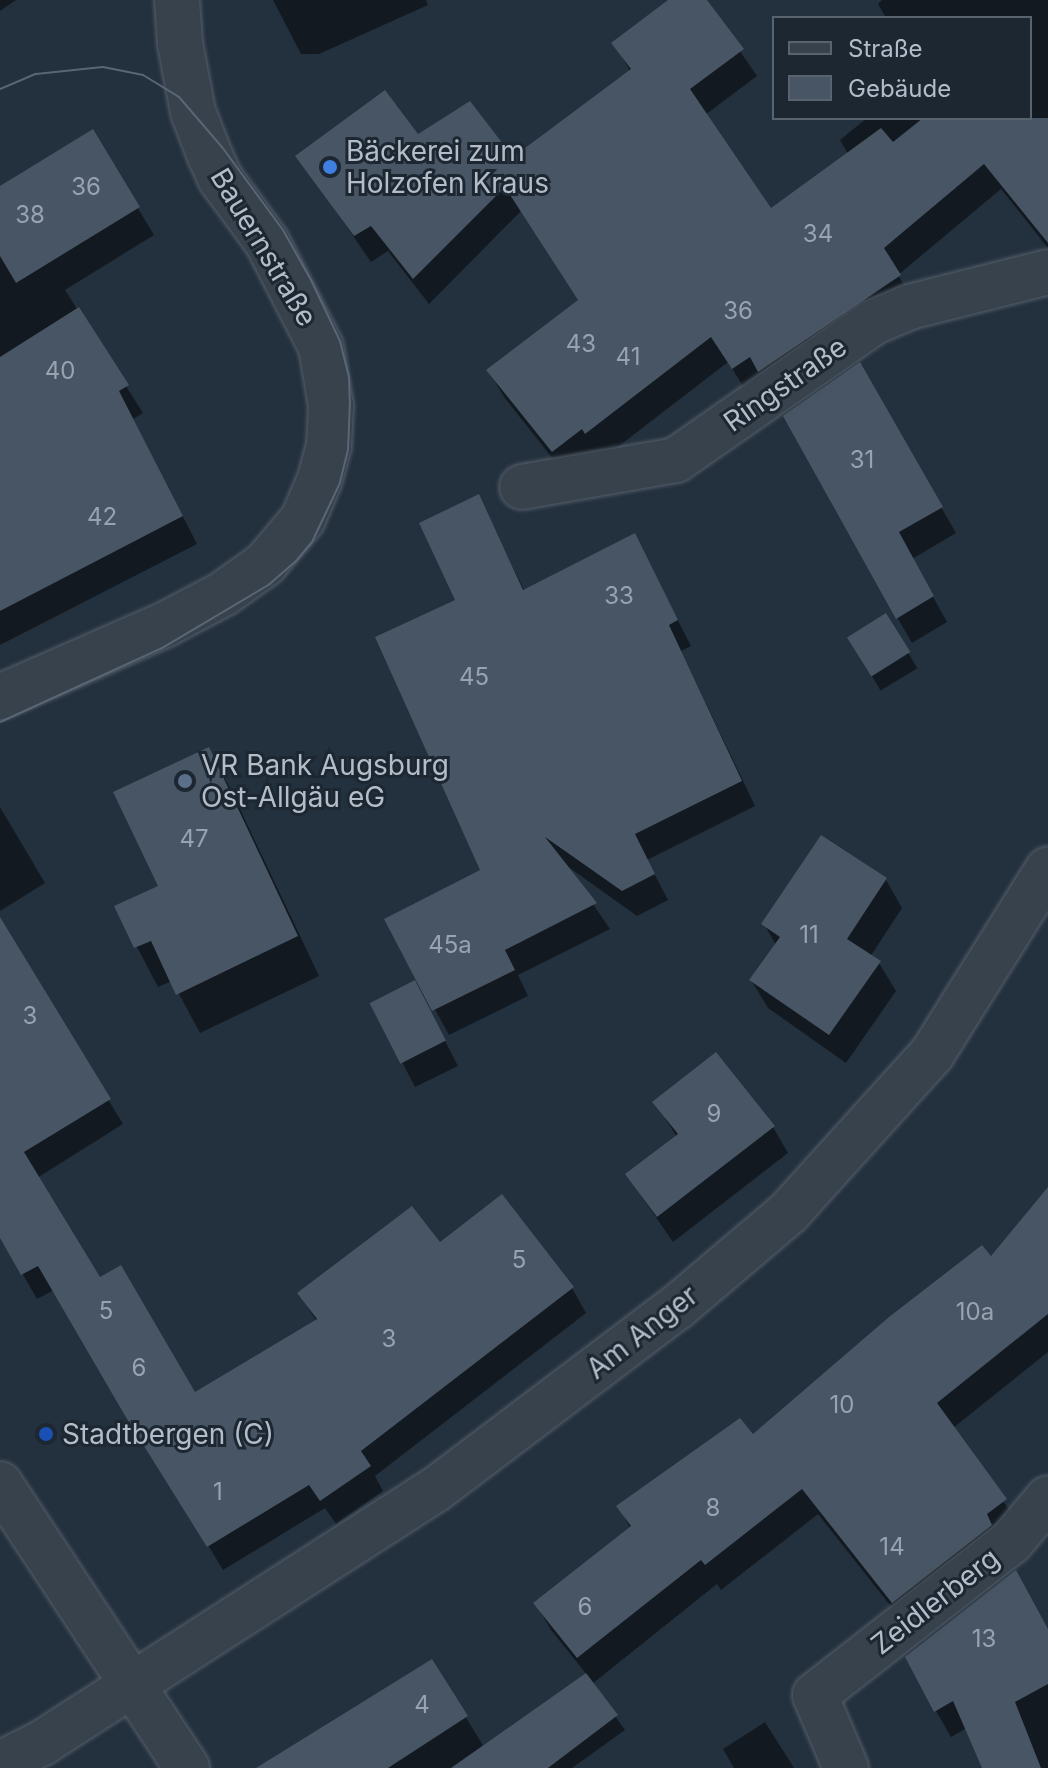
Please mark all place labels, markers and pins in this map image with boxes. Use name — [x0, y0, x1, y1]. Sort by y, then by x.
place label: Bäckerei zum Holzofen Kraus — [346, 134, 549, 200]
marker: Bäckerei zum Holzofen Kraus — [321, 158, 339, 176]
place label: VR Bank Augsburg Ost-Allgäu eG — [201, 748, 449, 814]
marker: VR Bank Augsburg Ost-Allgäu eG — [176, 772, 194, 790]
place label: Stadtbergen (C) — [62, 1417, 274, 1451]
marker: Stadtbergen (C) — [37, 1425, 55, 1443]

